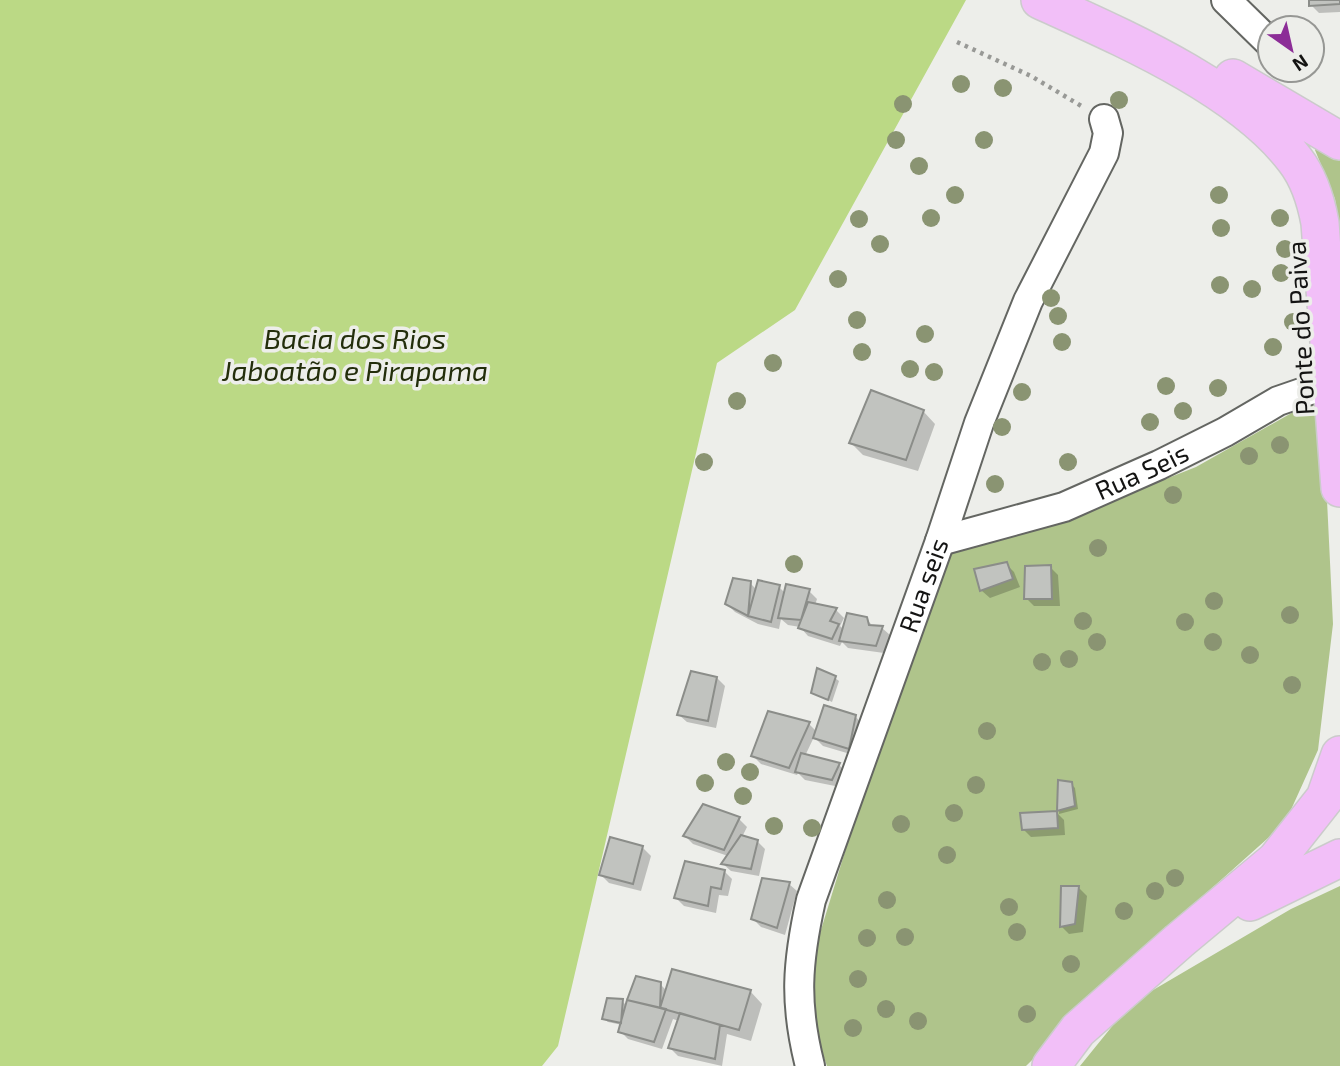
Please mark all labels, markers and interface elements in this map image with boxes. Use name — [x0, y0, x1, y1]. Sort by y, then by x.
north arrow — [1256, 14, 1326, 84]
text: N — [1289, 50, 1313, 77]
street label: Ponte do Paiva — [1279, 240, 1320, 416]
water label: Bacia dos Rios Jaboatão e Pirapama — [221, 321, 488, 387]
street label: Rua Seis — [1090, 436, 1193, 505]
street label: Rua seis — [891, 534, 954, 636]

